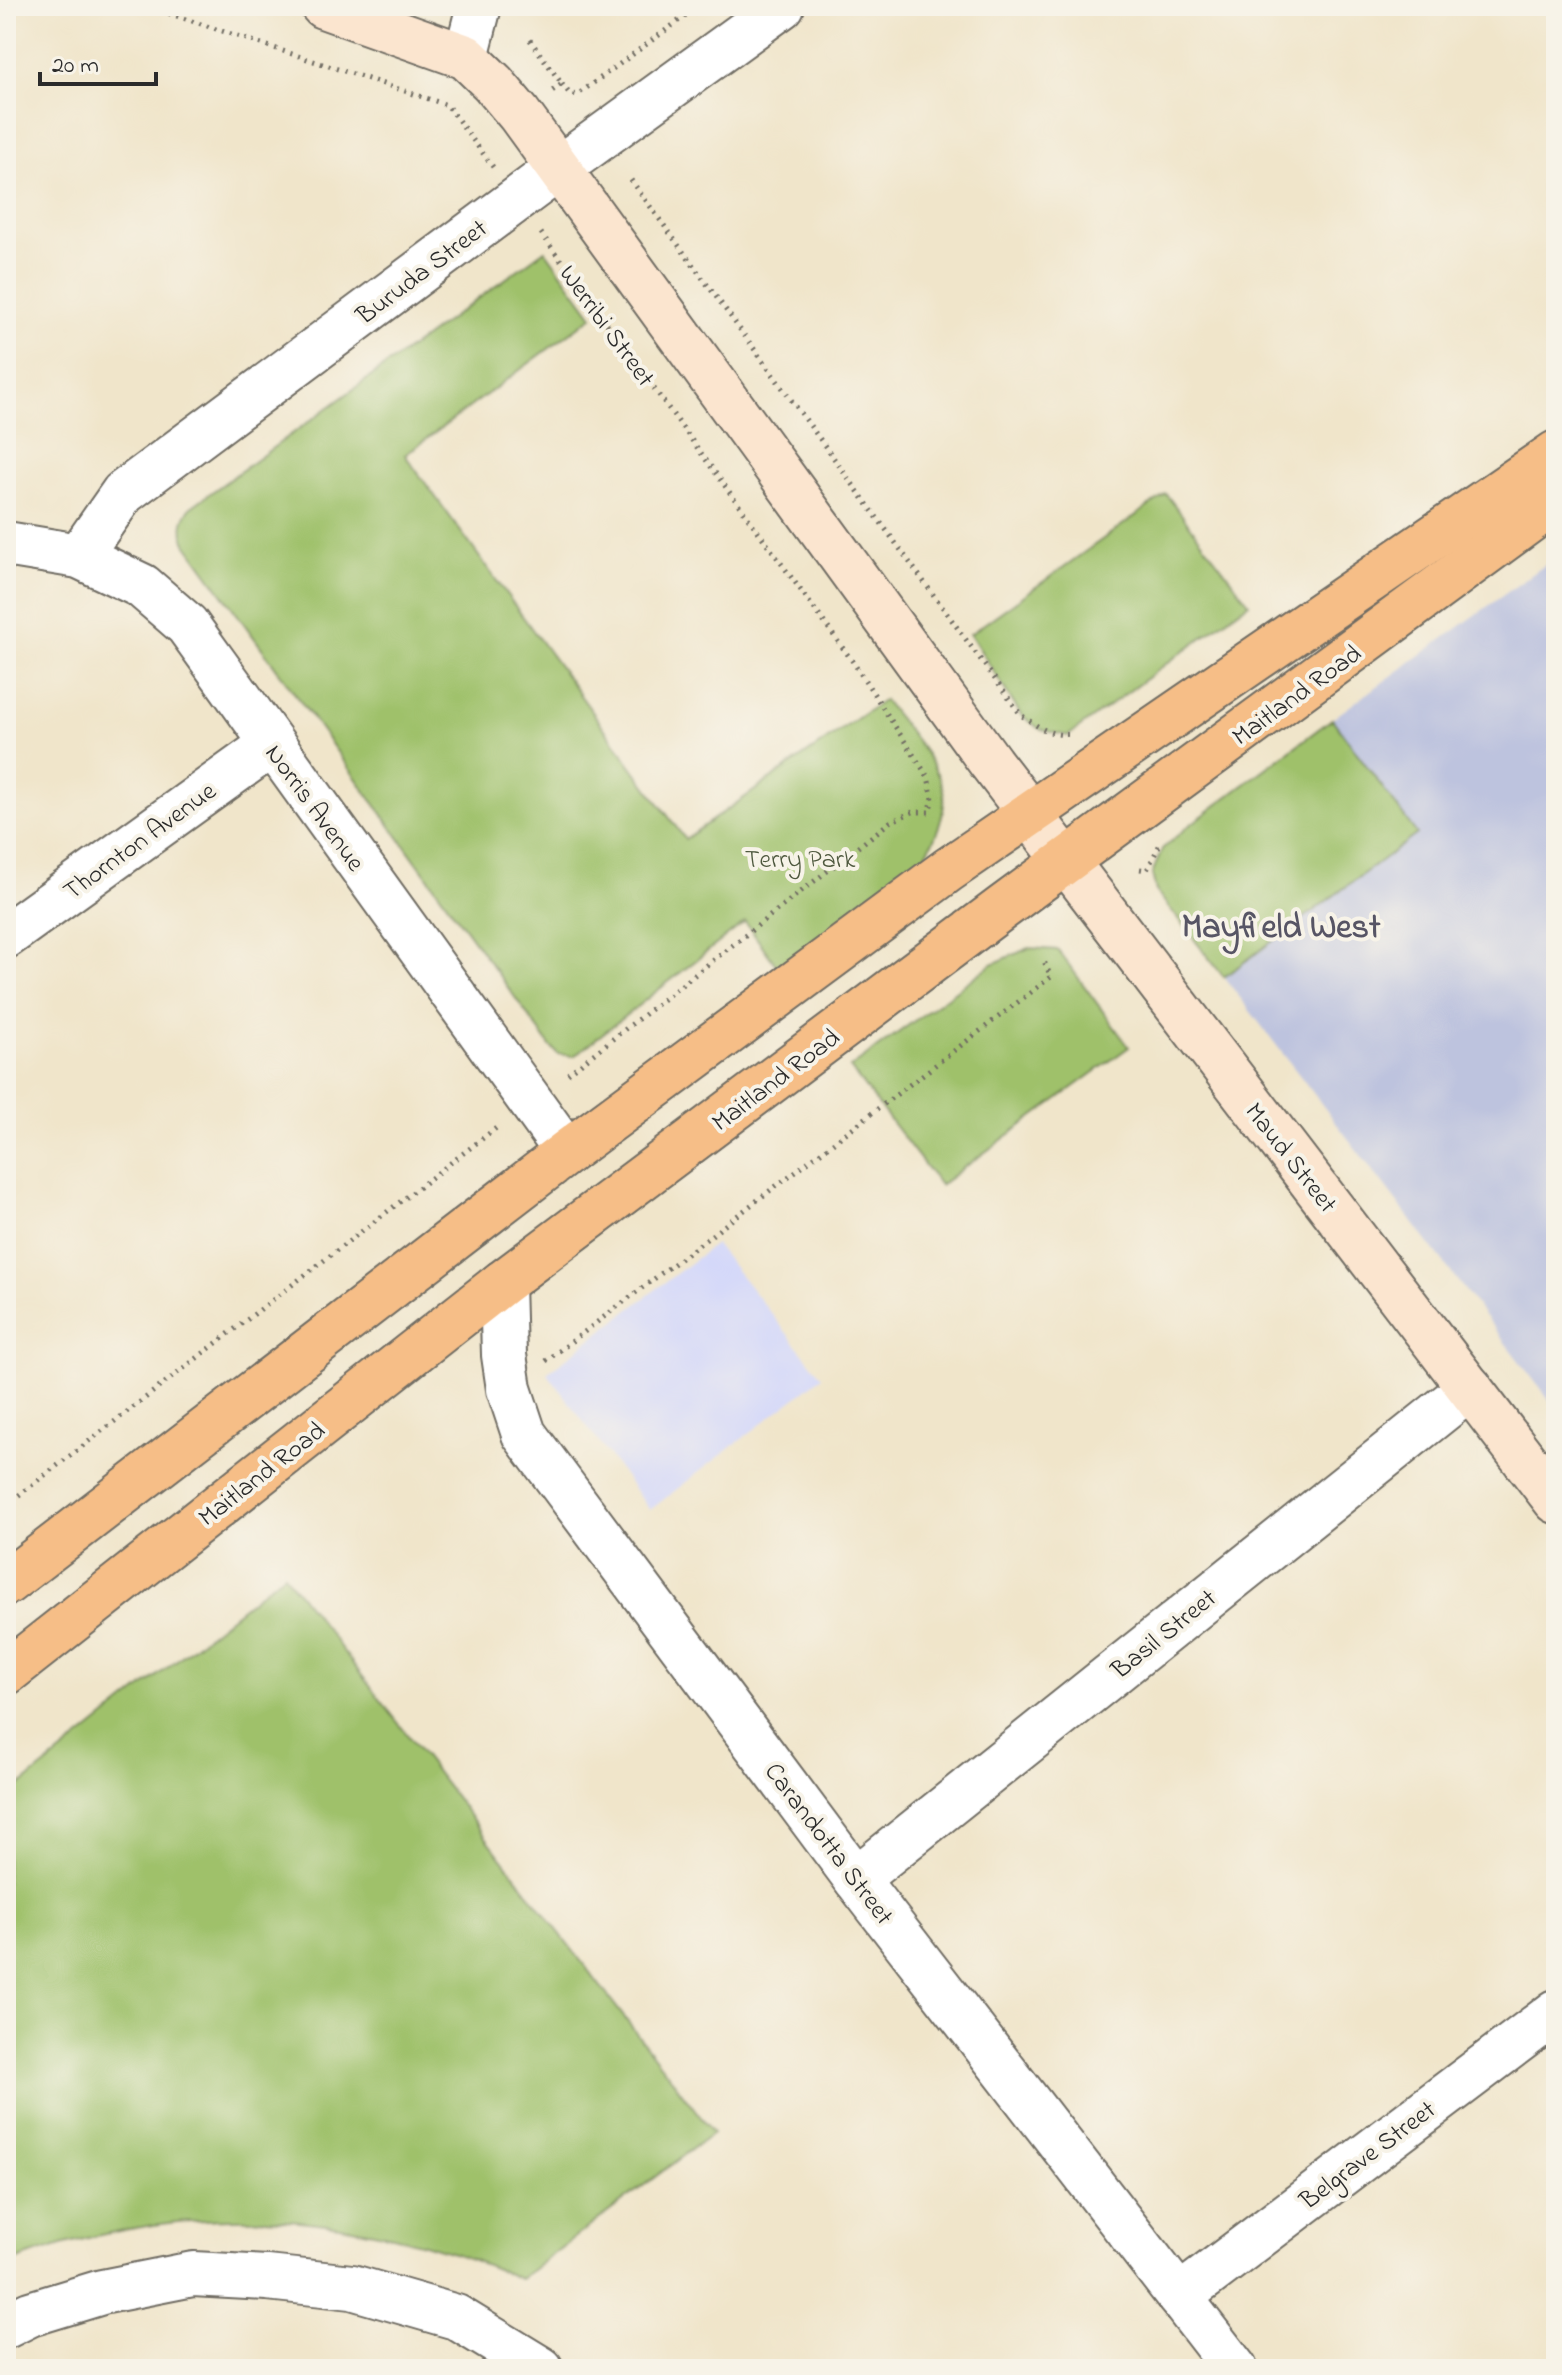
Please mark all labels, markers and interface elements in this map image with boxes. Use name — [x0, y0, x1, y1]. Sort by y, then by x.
scale bar — [40, 36, 156, 86]
text: 20 m — [52, 49, 99, 84]
street label: Buruda Street — [348, 211, 497, 336]
street label: Werribi Street — [548, 258, 663, 396]
street label: Maitland Road — [1225, 636, 1371, 757]
street label: Norris Avenue — [254, 737, 373, 881]
street label: Thornton Avenue — [56, 774, 225, 911]
park label: Terry Park — [745, 842, 856, 880]
district label: Mayfield West — [1182, 904, 1381, 955]
street label: Maitland Road — [705, 1020, 849, 1142]
street label: Maud Street — [1234, 1095, 1345, 1222]
street label: Maitland Road — [191, 1413, 335, 1537]
street label: Basil Street — [1103, 1581, 1226, 1690]
street label: Carandotta Street — [754, 1756, 902, 1934]
street label: Belgrave Street — [1292, 2092, 1445, 2221]

